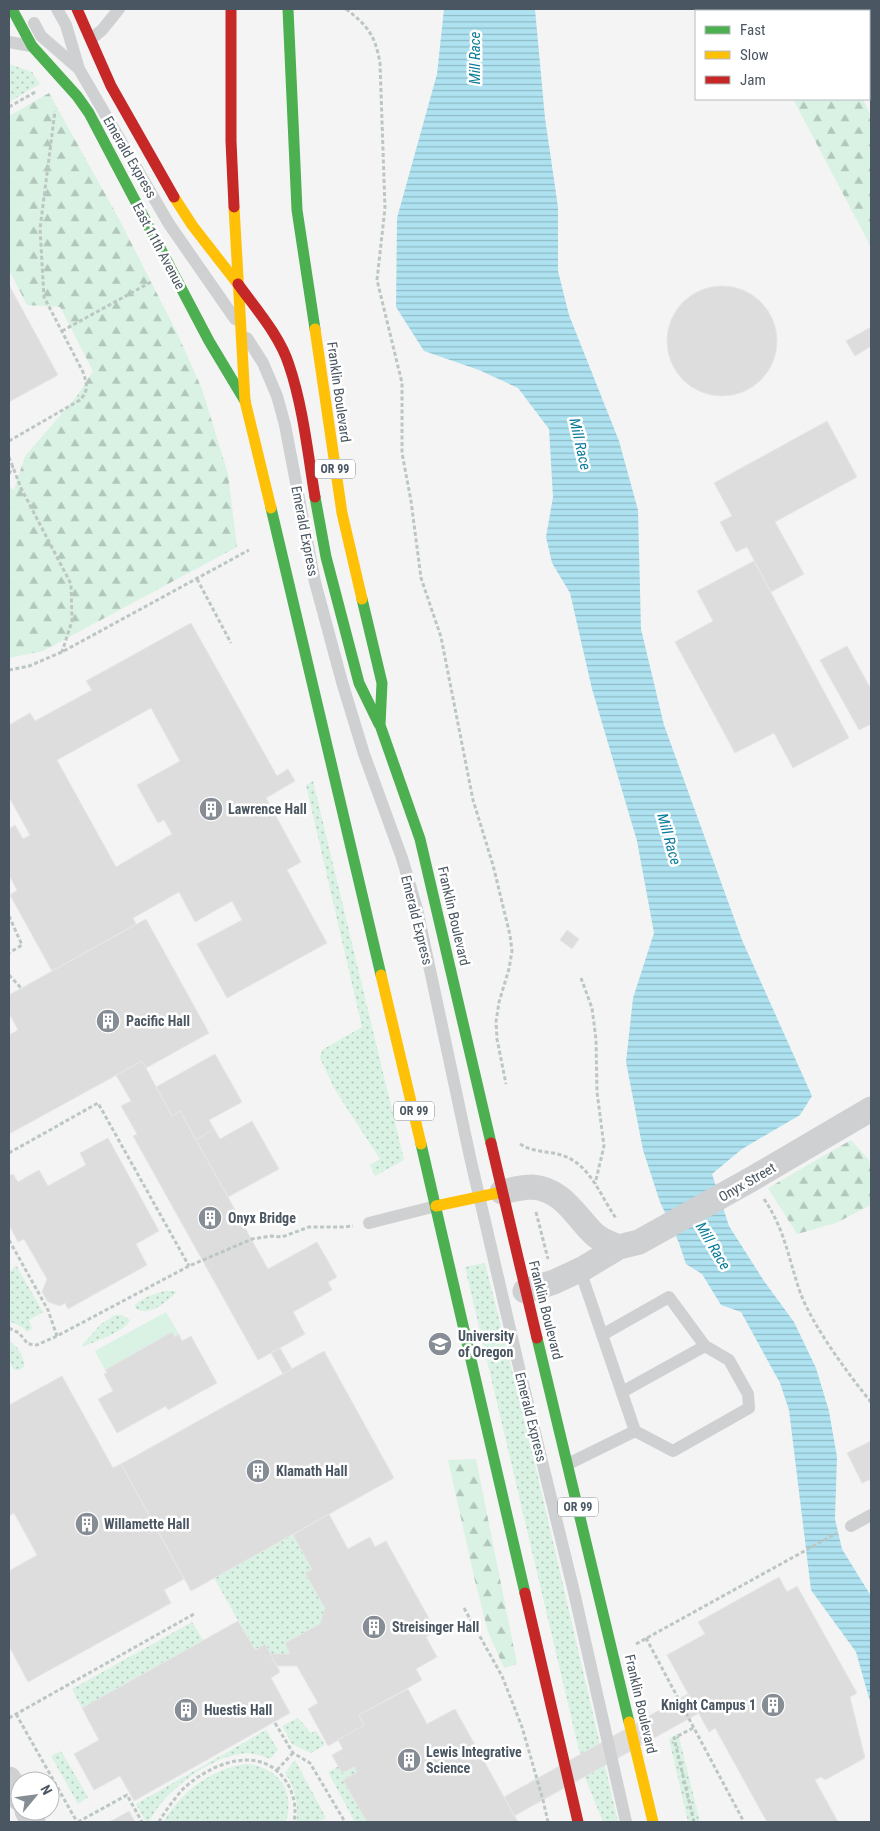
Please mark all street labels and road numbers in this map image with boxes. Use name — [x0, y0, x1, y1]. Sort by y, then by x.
street label: Emerald Express — [100, 113, 160, 201]
street label: East 11th Avenue — [129, 200, 189, 292]
street label: Franklin Boulevard — [324, 341, 354, 443]
road number: OR 99 — [315, 459, 355, 478]
street label: Emerald Express — [288, 485, 322, 577]
street label: Franklin Boulevard — [435, 865, 473, 967]
street label: Emerald Express — [398, 874, 436, 966]
road number: OR 99 — [394, 1102, 434, 1120]
street label: Onyx Street — [716, 1159, 778, 1205]
street label: Franklin Boulevard — [526, 1259, 566, 1361]
street label: Emerald Express — [512, 1371, 550, 1463]
road number: OR 99 — [558, 1498, 598, 1516]
street label: Franklin Boulevard — [622, 1653, 660, 1755]

